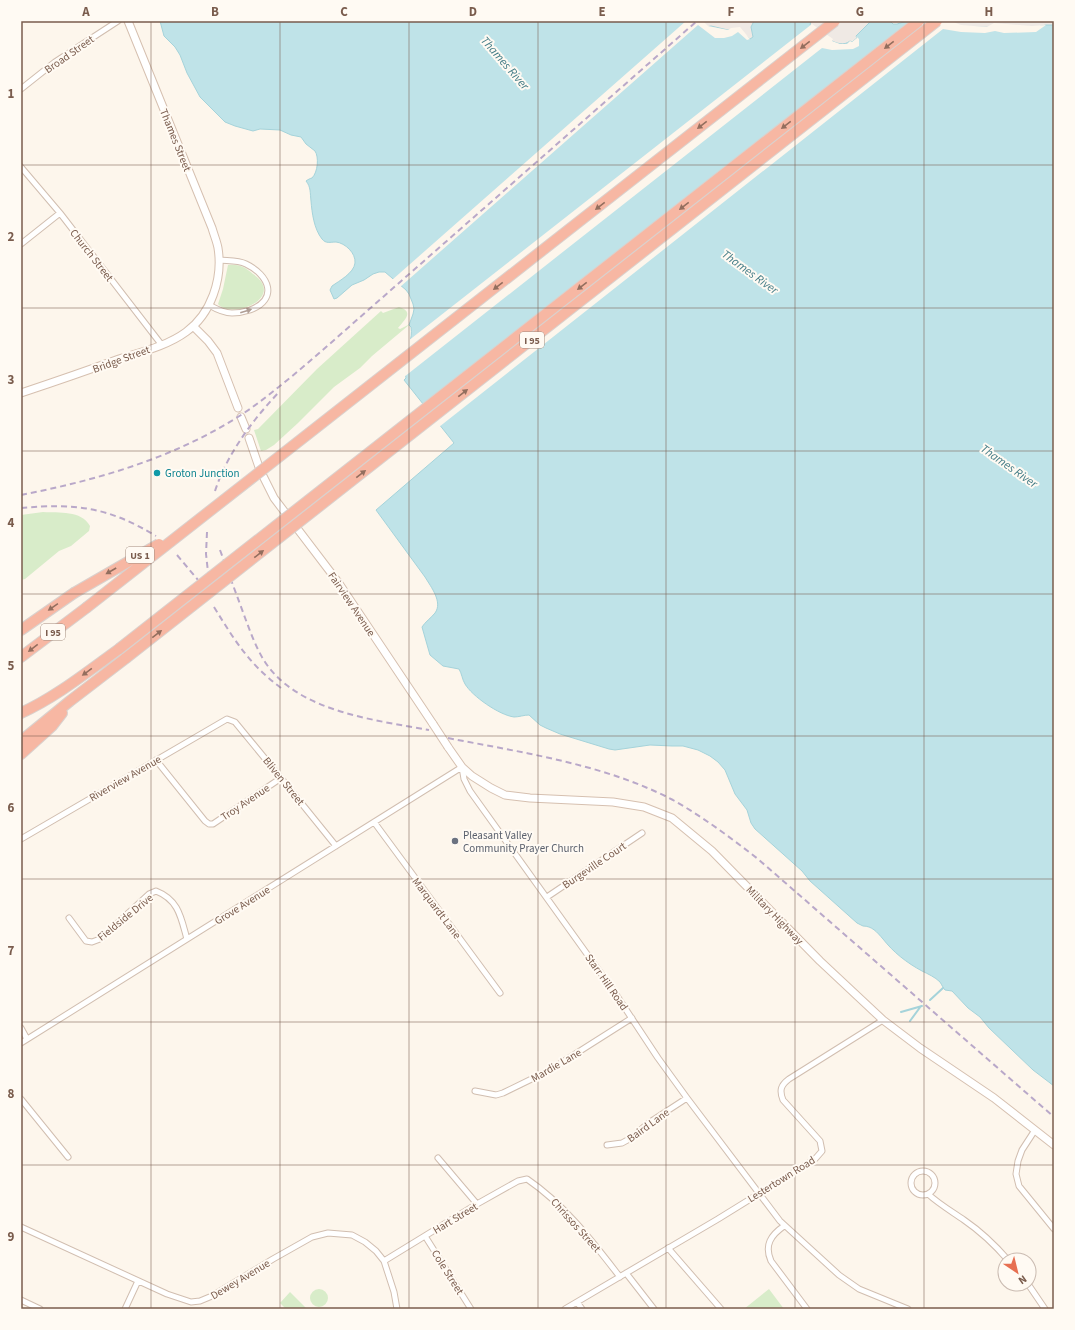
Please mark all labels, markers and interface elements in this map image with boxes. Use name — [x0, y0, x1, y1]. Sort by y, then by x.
text: A — [81, 3, 90, 21]
text: B — [211, 3, 219, 21]
text: C — [340, 3, 348, 21]
text: D — [469, 3, 477, 21]
text: E — [598, 3, 606, 21]
text: F — [728, 3, 735, 21]
text: G — [856, 3, 864, 21]
text: H — [985, 3, 993, 21]
street label: Broad Street — [41, 32, 97, 77]
water label: Thames River — [477, 33, 533, 95]
one-way arrow — [799, 41, 810, 49]
one-way arrow — [883, 41, 894, 50]
text: 1 — [8, 85, 15, 103]
street label: Thames Street — [156, 107, 195, 174]
one-way arrow — [697, 121, 708, 130]
one-way arrow — [781, 121, 792, 129]
one-way arrow — [595, 201, 605, 209]
one-way arrow — [679, 201, 690, 210]
street label: Church Street — [66, 226, 117, 285]
text: 2 — [8, 228, 15, 246]
water label: Thames River — [718, 246, 782, 299]
one-way arrow — [492, 281, 503, 290]
one-way arrow — [577, 282, 588, 291]
one-way arrow — [240, 308, 252, 314]
road number: I 95 — [520, 332, 544, 348]
street label: Bridge Street — [91, 342, 152, 377]
text: 3 — [8, 371, 15, 389]
one-way arrow — [458, 389, 469, 398]
water label: Thames River — [977, 440, 1041, 493]
place label: Groton Junction — [165, 466, 240, 481]
marker: Groton Junction — [152, 468, 162, 478]
one-way arrow — [356, 469, 367, 478]
text: 4 — [8, 514, 15, 532]
road number: US 1 — [126, 547, 154, 563]
one-way arrow — [253, 550, 264, 558]
one-way arrow — [105, 568, 117, 575]
street label: Fairview Avenue — [324, 569, 379, 640]
one-way arrow — [48, 603, 58, 611]
road number: I 95 — [41, 624, 65, 640]
one-way arrow — [151, 630, 162, 639]
one-way arrow — [27, 643, 38, 652]
text: 5 — [8, 657, 15, 675]
one-way arrow — [82, 668, 92, 676]
street label: Riverview Avenue — [86, 751, 165, 805]
street label: Bliven Street — [259, 754, 308, 809]
street label: Troy Avenue — [218, 780, 273, 824]
text: 6 — [8, 799, 15, 817]
place label: Pleasant Valley Community Prayer Church — [463, 828, 584, 856]
marker: Pleasant Valley Community Prayer Church — [450, 836, 460, 846]
street label: Burgeville Court — [559, 838, 629, 892]
street label: Marquardt Lane — [409, 875, 465, 942]
street label: Grove Avenue — [212, 882, 273, 928]
street label: Military Highway — [743, 883, 807, 948]
street label: Fieldside Drive — [94, 890, 157, 944]
text: 7 — [8, 942, 15, 960]
street label: Starr Hill Road — [582, 951, 632, 1014]
street label: Mardie Lane — [528, 1045, 585, 1086]
text: 8 — [8, 1085, 15, 1103]
street label: Baird Lane — [624, 1105, 673, 1146]
street label: Lestertown Road — [745, 1153, 818, 1206]
street label: Chrissos Street — [547, 1195, 604, 1256]
street label: Hart Street — [430, 1199, 481, 1238]
text: 9 — [8, 1228, 15, 1246]
street label: Cole Street — [428, 1247, 467, 1298]
north arrow — [997, 1252, 1037, 1292]
street label: Dewey Avenue — [208, 1255, 273, 1303]
text: N — [1015, 1272, 1030, 1288]

